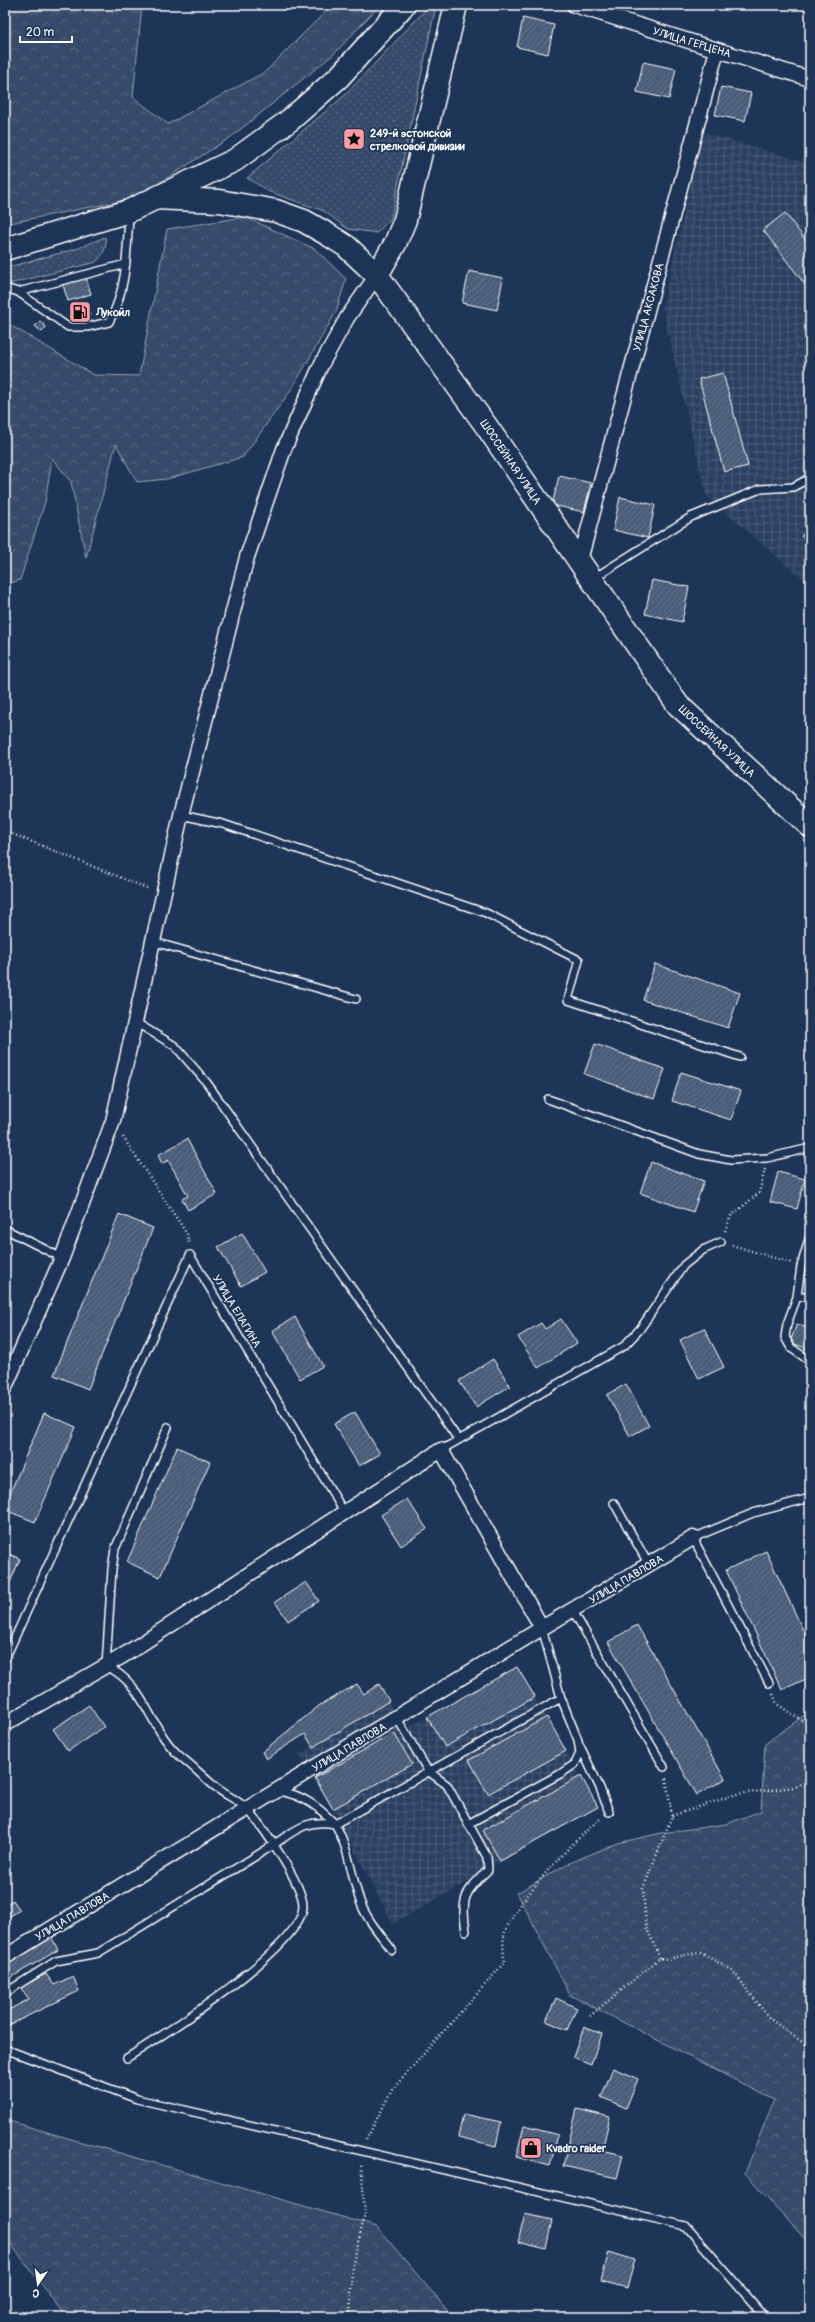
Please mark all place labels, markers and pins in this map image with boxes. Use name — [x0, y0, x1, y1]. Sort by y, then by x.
place icon: 249-й эстонской стрелковой дивизии — [341, 126, 367, 152]
place label: 249-й эстонской стрелковой дивизии — [369, 127, 465, 153]
fuel station icon: Лукойл — [67, 299, 93, 325]
place label: Лукойл — [95, 306, 130, 319]
shop icon: Kvadro raider — [518, 2135, 544, 2161]
place label: Kvadro raider — [546, 2142, 607, 2155]

